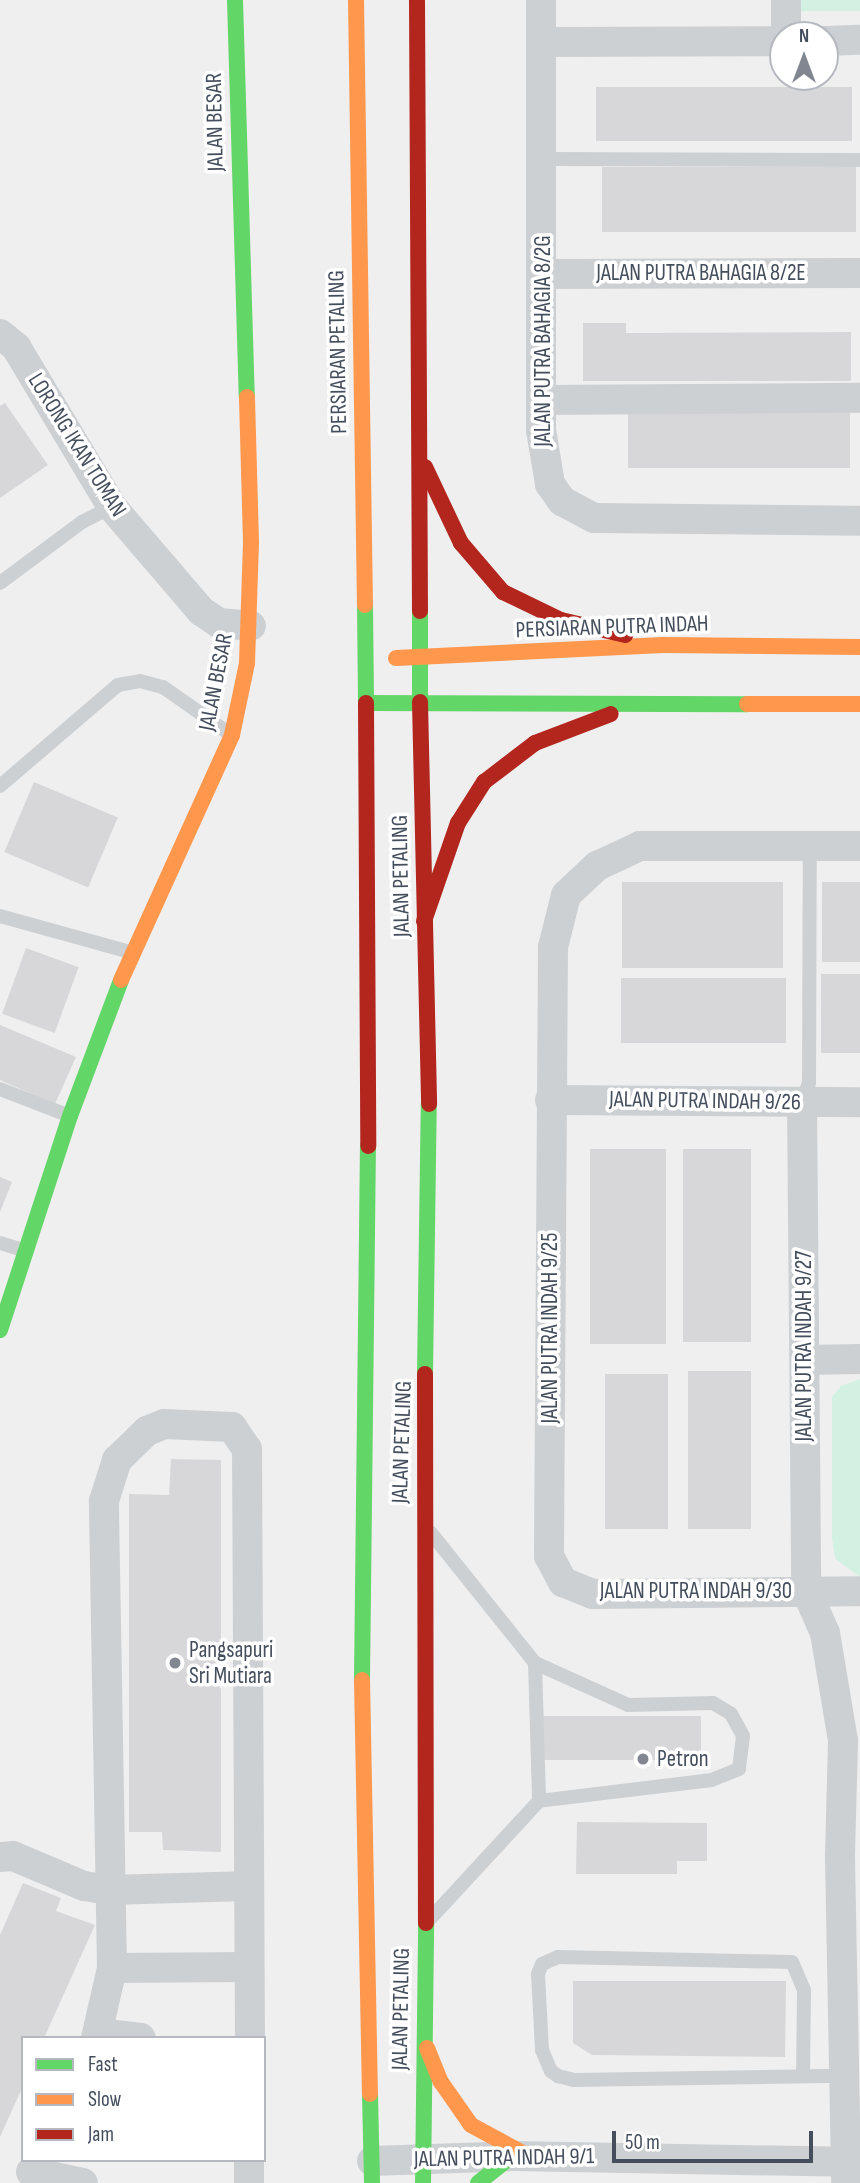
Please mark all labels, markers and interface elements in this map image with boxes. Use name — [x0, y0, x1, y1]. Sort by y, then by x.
north arrow — [769, 21, 839, 91]
text: N — [799, 25, 809, 48]
street label: JALAN BESAR — [200, 72, 230, 172]
street label: JALAN PUTRA BAHAGIA 8/2G — [529, 235, 557, 447]
street label: JALAN PUTRA BAHAGIA 8/2E — [596, 259, 806, 287]
street label: PERSIARAN PETALING — [323, 270, 353, 434]
street label: LORONG IKAN TOMAN — [22, 368, 132, 522]
street label: PERSIARAN PUTRA INDAH — [515, 610, 709, 644]
street label: JALAN BESAR — [193, 631, 239, 733]
street label: JALAN PETALING — [386, 815, 416, 937]
street label: JALAN PUTRA INDAH 9/26 — [609, 1086, 801, 1116]
street label: JALAN PUTRA INDAH 9/25 — [536, 1232, 564, 1424]
street label: JALAN PUTRA INDAH 9/27 — [790, 1250, 818, 1442]
street label: JALAN PETALING — [386, 1380, 418, 1504]
street label: JALAN PUTRA INDAH 9/30 — [600, 1577, 792, 1605]
place label: Pangsapuri Sri Mutiara — [189, 1636, 273, 1690]
marker: Pangsapuri Sri Mutiara — [167, 1655, 183, 1671]
place label: Petron — [657, 1745, 709, 1773]
marker: Petron — [635, 1751, 651, 1767]
street label: JALAN PETALING — [386, 1948, 416, 2070]
legend — [21, 2036, 266, 2162]
text: Fast — [88, 2052, 118, 2077]
text: Slow — [88, 2087, 121, 2112]
scale bar — [615, 2116, 816, 2160]
text: Jam — [88, 2122, 114, 2147]
text: 50 m — [625, 2130, 660, 2155]
street label: JALAN PUTRA INDAH 9/1 — [414, 2143, 594, 2173]

